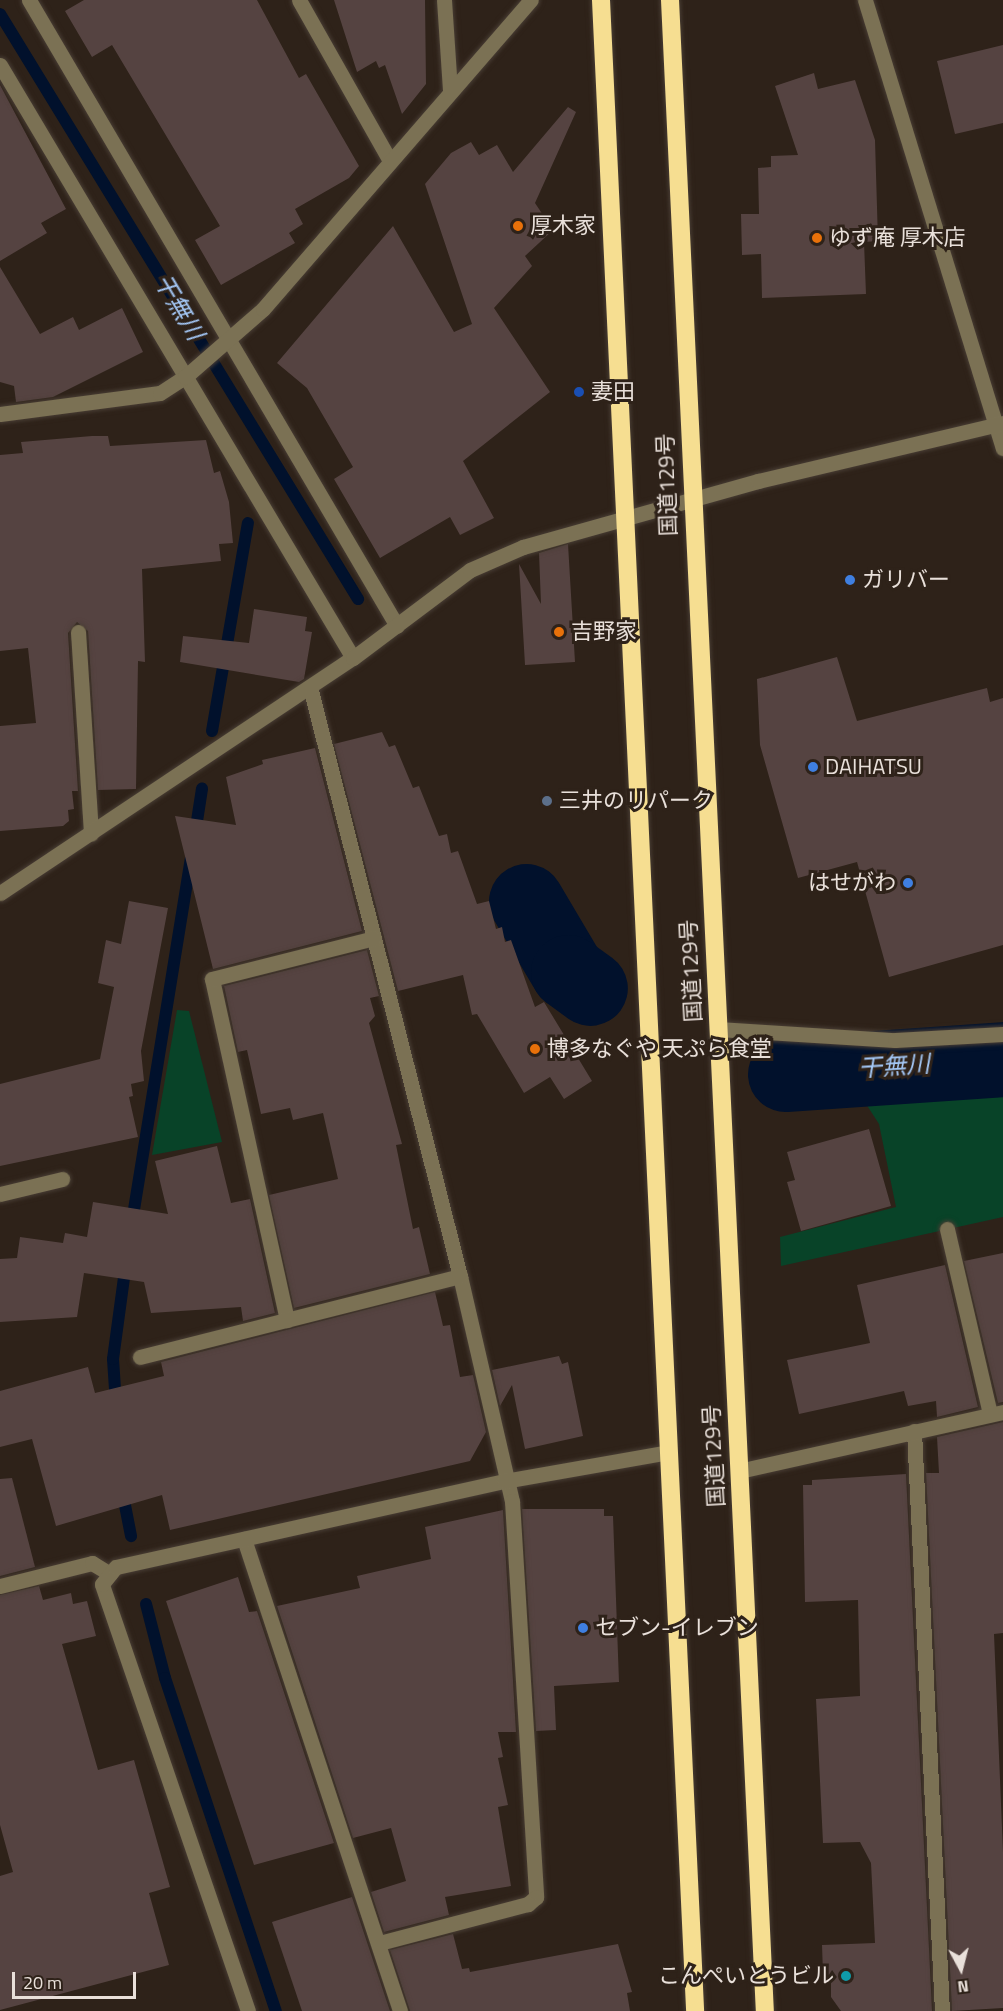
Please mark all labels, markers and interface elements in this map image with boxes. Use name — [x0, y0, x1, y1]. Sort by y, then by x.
place label: 厚木家 — [530, 213, 596, 239]
marker: 厚木家 — [511, 219, 525, 233]
place label: ゆず庵 厚木店 — [829, 225, 966, 251]
marker: ゆず庵 厚木店 — [810, 231, 824, 245]
water label: 干無川 — [148, 269, 210, 345]
place label: 妻田 — [591, 379, 635, 405]
marker: 妻田 — [572, 385, 586, 399]
street label: 国道129号 — [652, 433, 682, 537]
place label: ガリバー — [862, 567, 950, 593]
marker: ガリバー — [843, 573, 857, 587]
place label: 吉野家 — [571, 619, 637, 645]
marker: 吉野家 — [552, 625, 566, 639]
place label: DAIHATSU — [825, 754, 922, 780]
marker: DAIHATSU — [806, 760, 820, 774]
place label: 三井のリパーク — [559, 788, 713, 814]
marker: 三井のリパーク — [540, 794, 554, 808]
place label: はせがわ — [808, 870, 896, 896]
marker: はせがわ — [901, 876, 915, 890]
street label: 国道129号 — [675, 919, 707, 1023]
place label: 博多なぐや 天ぷら食堂 — [547, 1036, 772, 1062]
marker: 博多なぐや 天ぷら食堂 — [528, 1042, 542, 1056]
water label: 干無川 — [857, 1049, 931, 1083]
street label: 国道129号 — [698, 1404, 730, 1508]
place label: セブン-イレブン — [595, 1615, 759, 1641]
marker: セブン-イレブン — [576, 1621, 590, 1635]
north arrow — [931, 1939, 991, 1999]
scale bar — [15, 1960, 140, 1998]
place label: こんぺいとうビル — [658, 1963, 834, 1989]
text: 20 m — [23, 1969, 62, 1996]
marker: こんぺいとうビル — [839, 1969, 853, 1983]
text: N — [956, 1974, 970, 1999]

